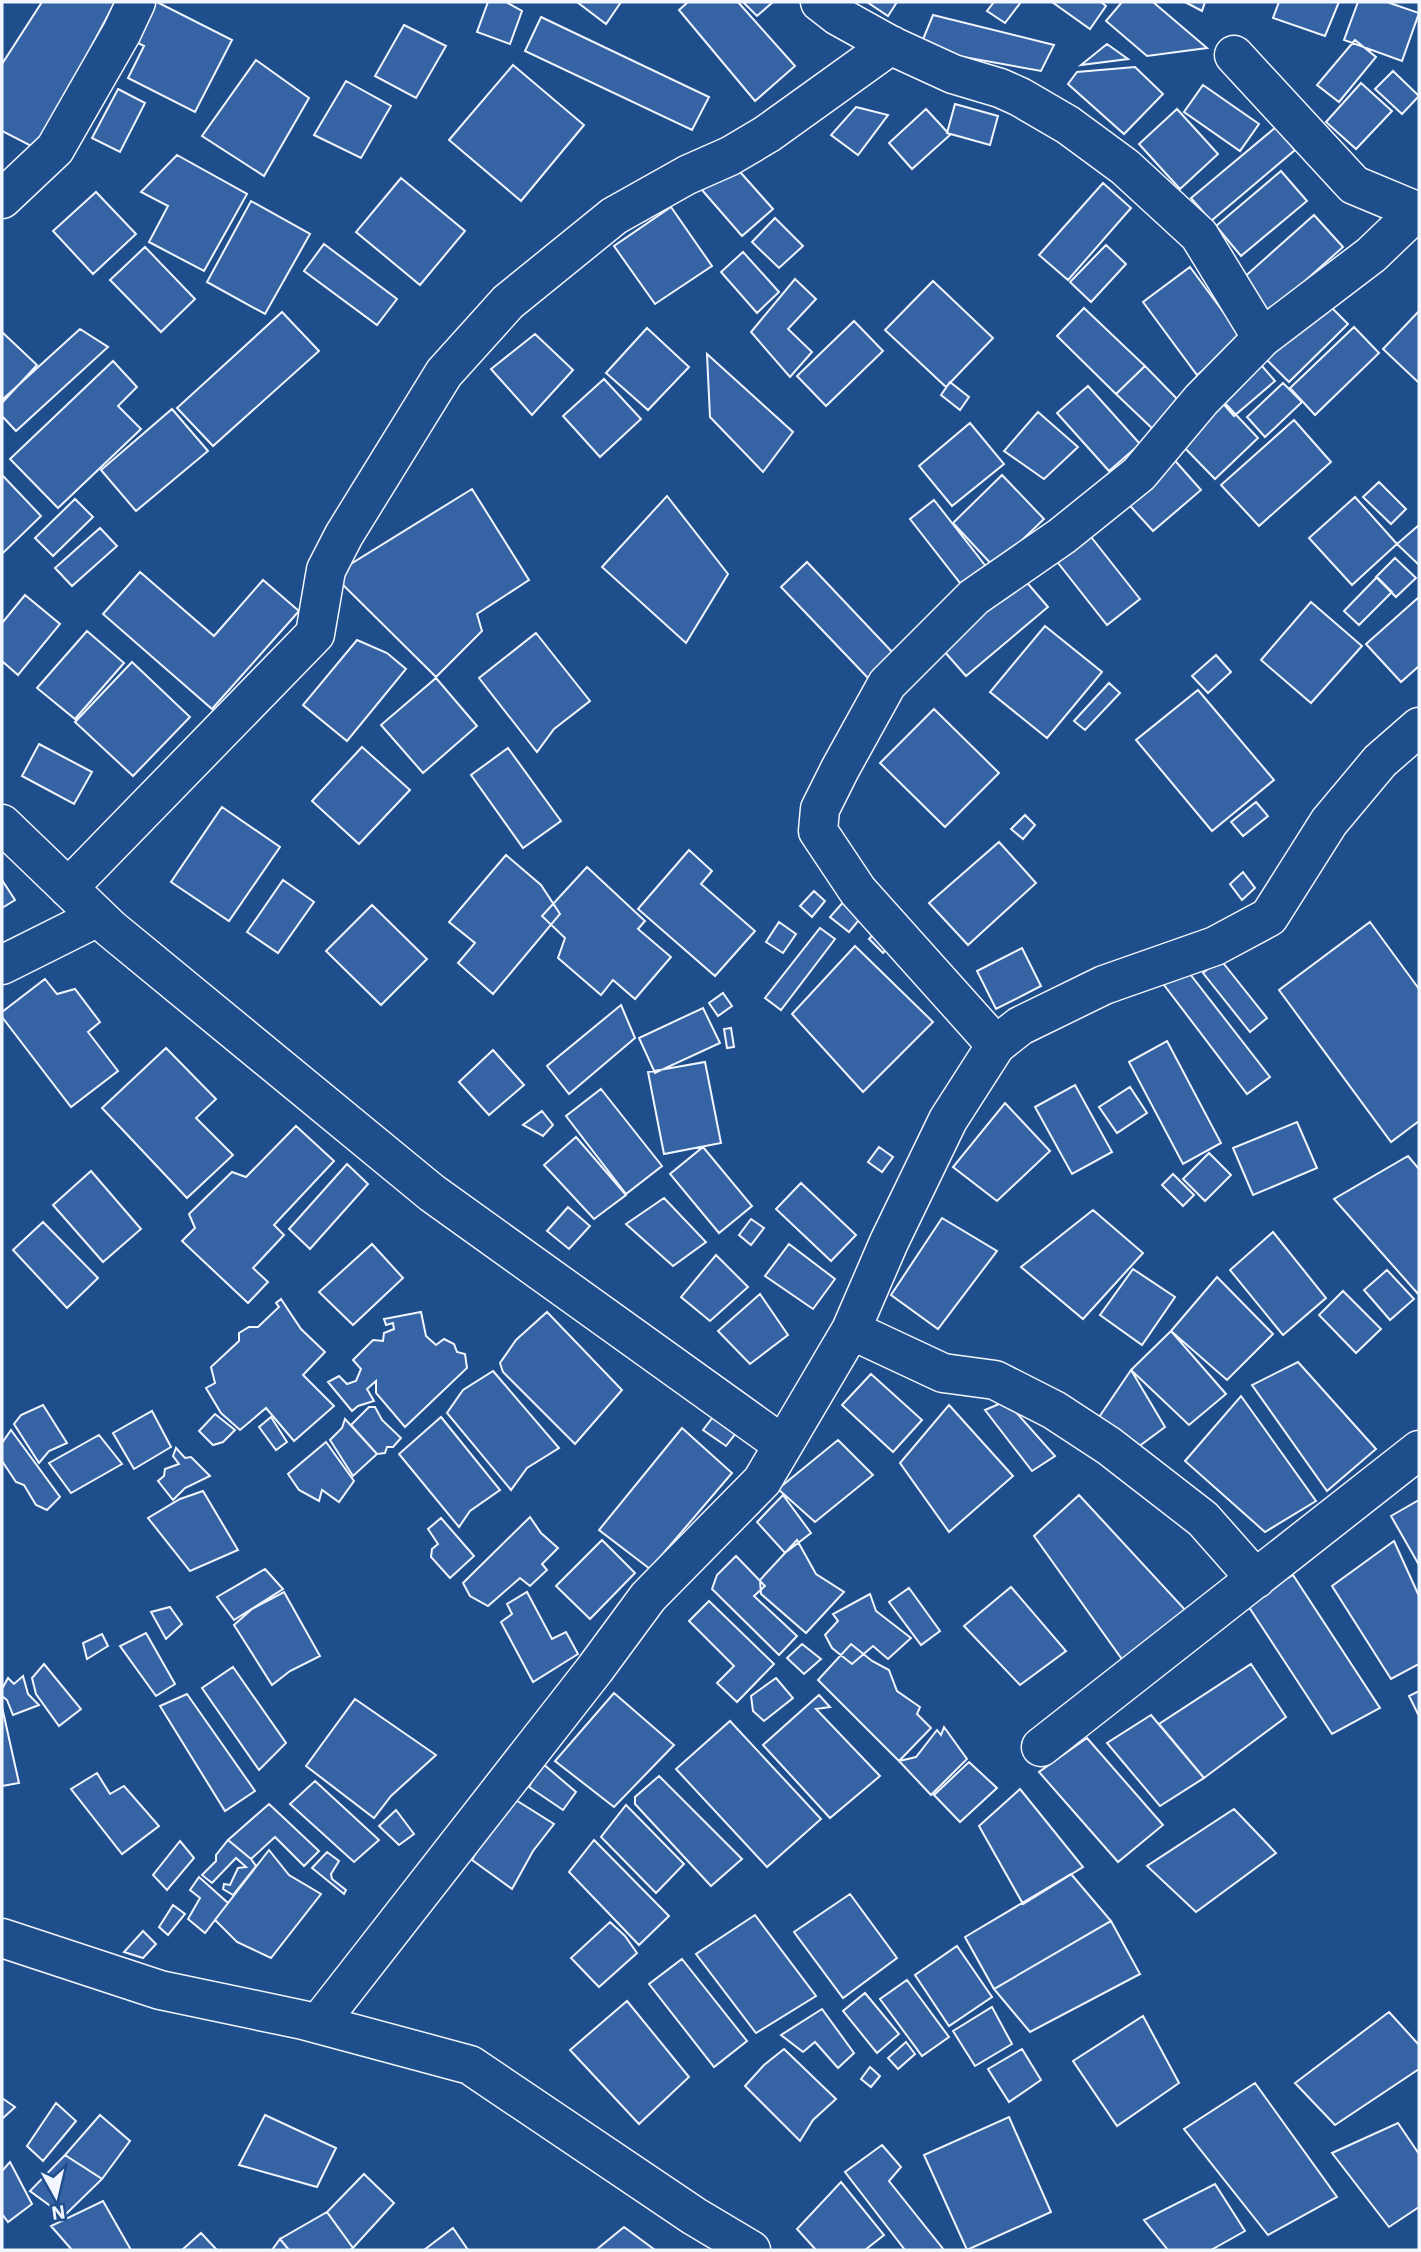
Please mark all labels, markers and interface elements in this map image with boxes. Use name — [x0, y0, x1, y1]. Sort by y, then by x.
north arrow — [21, 2161, 91, 2231]
text: N — [50, 2200, 67, 2226]

